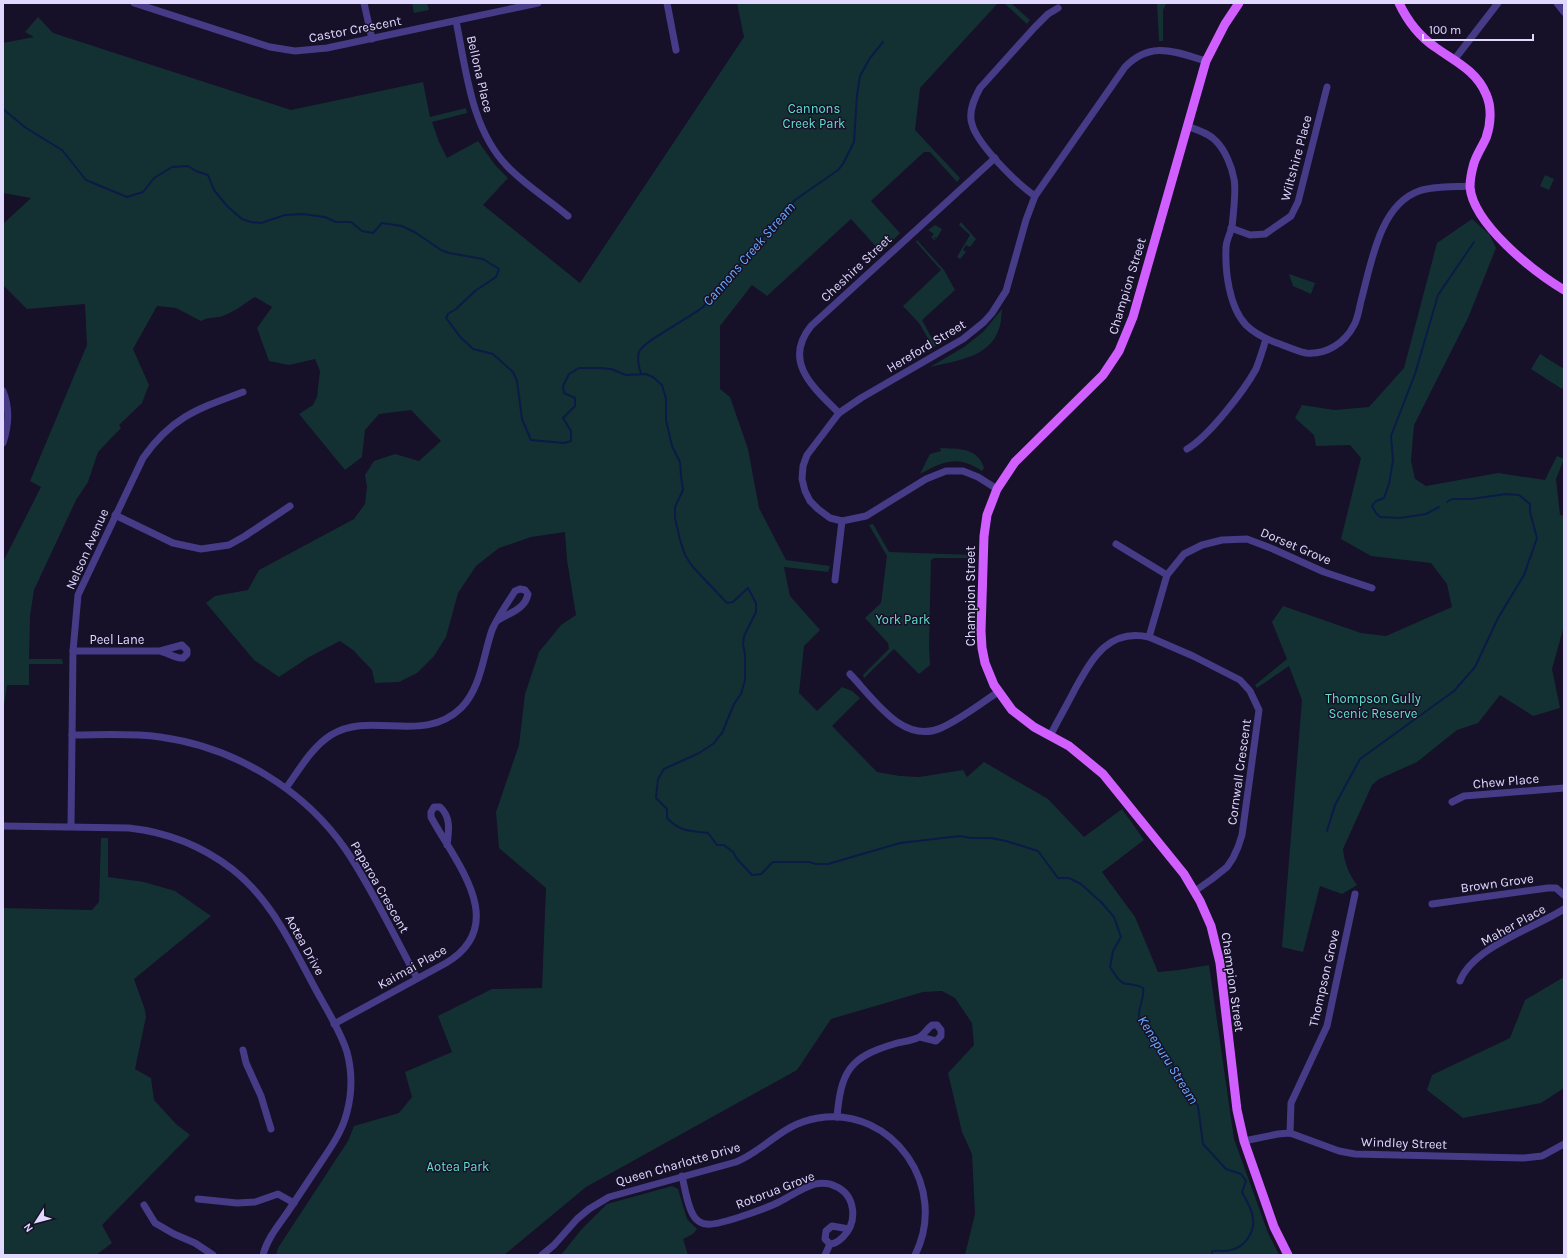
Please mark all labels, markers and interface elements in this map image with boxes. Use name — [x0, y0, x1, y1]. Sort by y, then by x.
street label: Castor Crescent — [307, 13, 403, 45]
scale bar — [1423, 16, 1533, 42]
text: 100 m — [1429, 23, 1461, 37]
street label: Bellona Place — [464, 34, 496, 114]
park label: Cannons Creek Park — [783, 101, 845, 131]
street label: Wiltshire Place — [1277, 113, 1315, 203]
water label: Cannons Creek Stream — [699, 198, 799, 309]
street label: Cheshire Street — [818, 231, 895, 305]
street label: Champion Street — [1105, 236, 1149, 336]
street label: Hereford Street — [884, 316, 968, 375]
street label: Nelson Avenue — [62, 506, 112, 592]
street label: Dorset Grove — [1258, 524, 1334, 568]
street label: Champion Street — [963, 546, 978, 646]
park label: York Park — [876, 612, 930, 627]
street label: Peel Lane — [89, 632, 145, 647]
park label: Thompson Gully Scenic Reserve — [1325, 691, 1421, 721]
street label: Cornwall Crescent — [1224, 718, 1254, 826]
street label: Chew Place — [1472, 771, 1540, 791]
street label: Paparoa Crescent — [348, 838, 412, 936]
street label: Brown Grove — [1460, 870, 1535, 896]
street label: Maher Place — [1478, 901, 1548, 949]
street label: Aotea Drive — [282, 912, 328, 978]
street label: Thompson Grove — [1306, 928, 1343, 1028]
street label: Champion Street — [1219, 931, 1247, 1033]
street label: Kaimai Place — [375, 942, 449, 992]
water label: Kenepuru Stream — [1134, 1013, 1202, 1108]
street label: Windley Street — [1361, 1134, 1447, 1152]
street label: Queen Charlotte Drive — [614, 1139, 742, 1189]
park label: Aotea Park — [427, 1159, 489, 1174]
street label: Rotorua Grove — [733, 1168, 817, 1212]
north arrow — [16, 1202, 56, 1242]
text: N — [21, 1221, 36, 1235]

